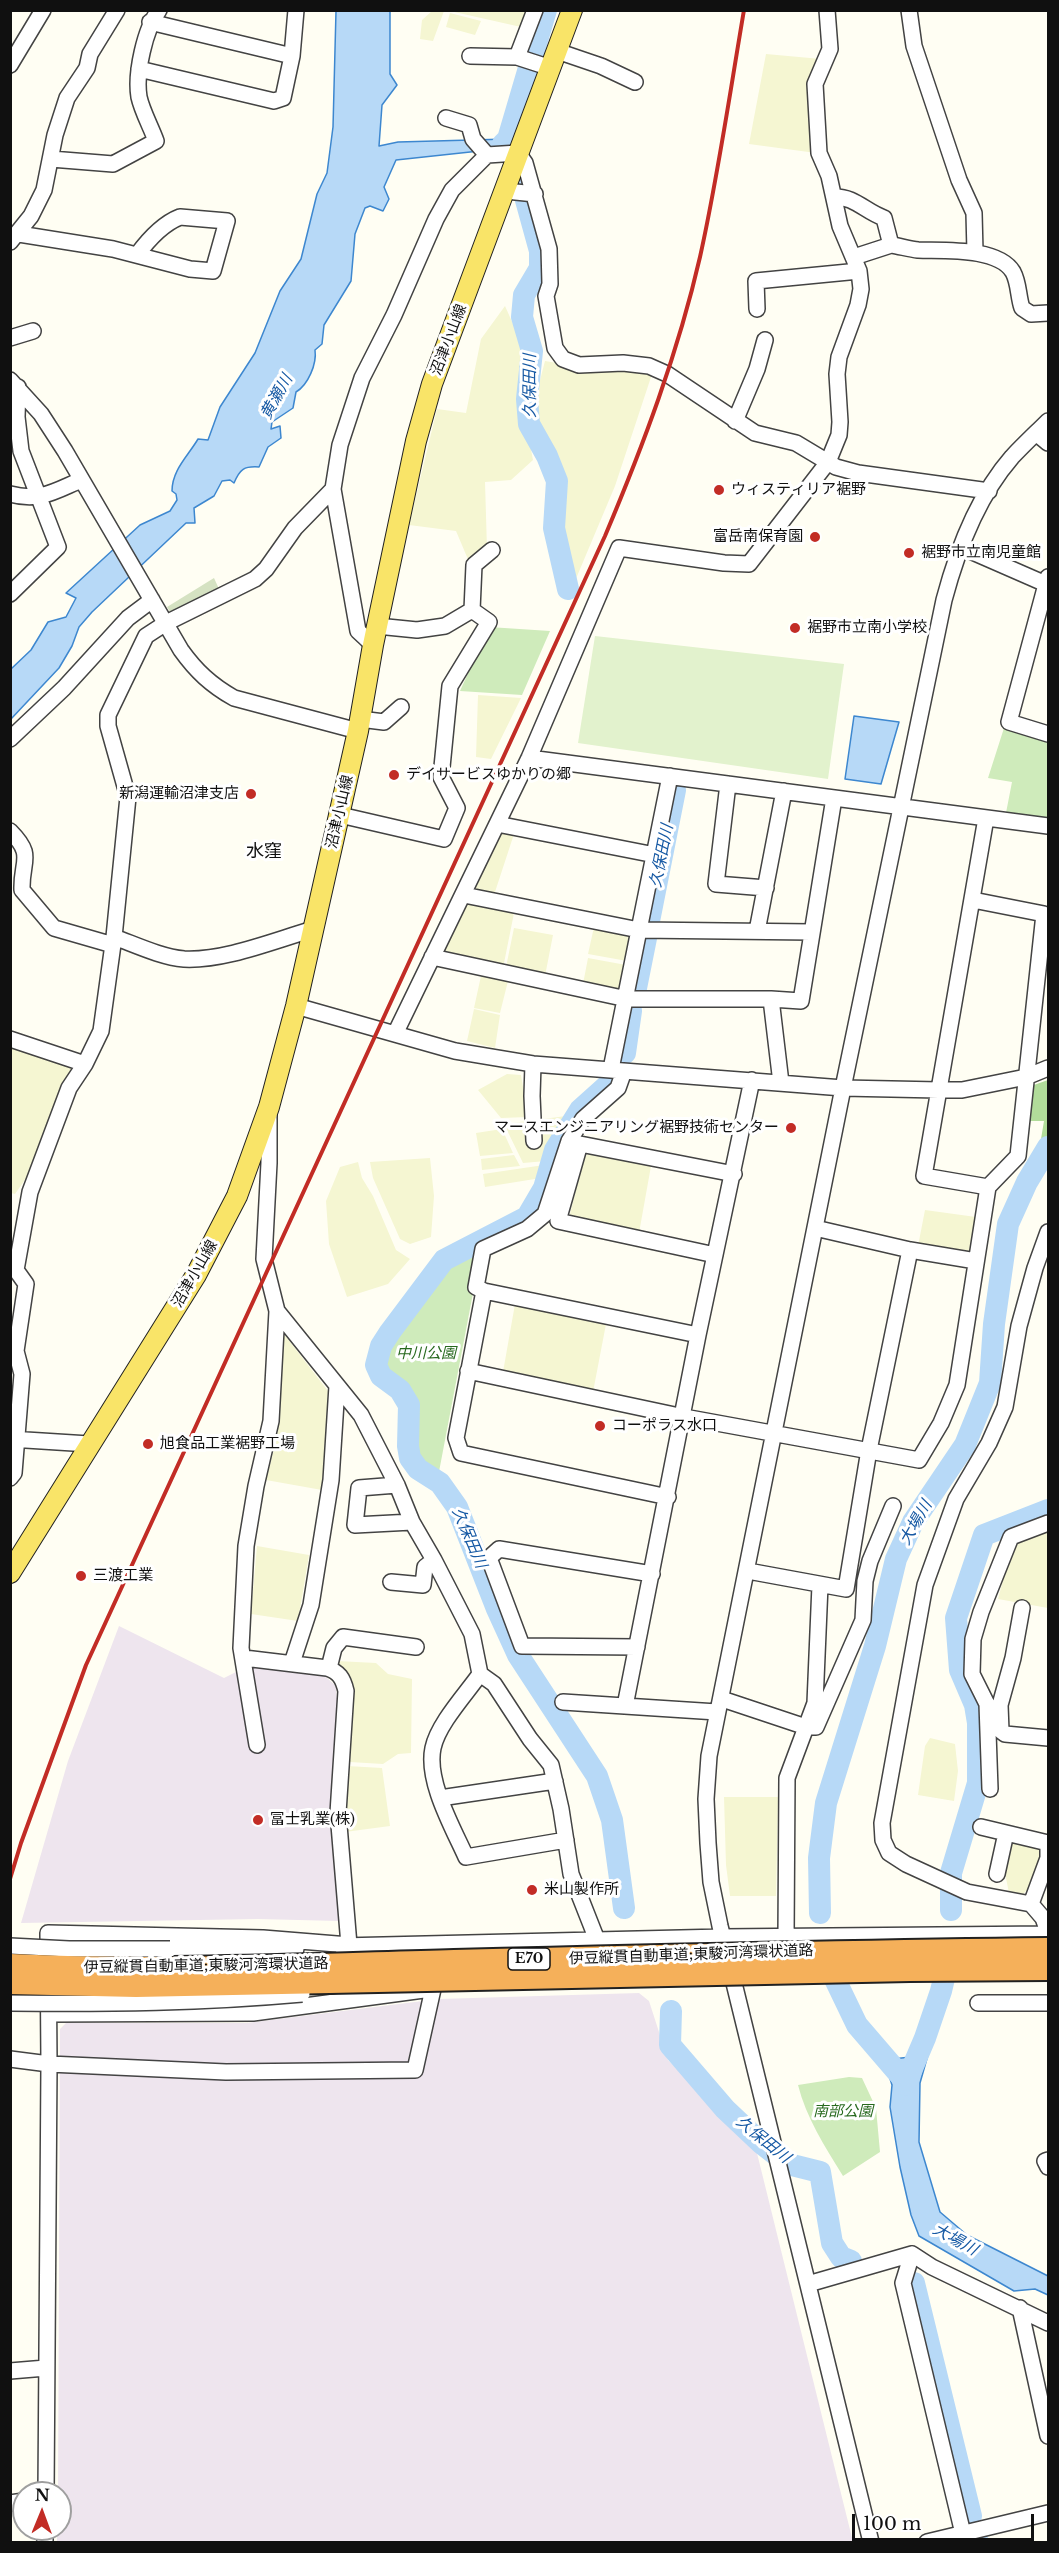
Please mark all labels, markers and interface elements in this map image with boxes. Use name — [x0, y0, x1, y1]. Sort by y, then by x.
street label: 沼津小山線 — [427, 302, 471, 378]
water label: 久保田川 — [520, 354, 540, 418]
water label: 黄瀬川 — [257, 371, 297, 423]
place label: ウィスティリア裾野 — [731, 481, 866, 499]
marker: ウィスティリア裾野 — [712, 483, 726, 497]
place label: 富岳南保育園 — [713, 528, 803, 546]
marker: 富岳南保育園 — [808, 530, 822, 544]
place label: 裾野市立南児童館 — [921, 544, 1041, 562]
marker: 裾野市立南児童館 — [902, 546, 916, 560]
place label: 裾野市立南小学校 — [807, 619, 927, 637]
marker: 裾野市立南小学校 — [788, 621, 802, 635]
place label: デイサービスゆかりの郷 — [406, 766, 571, 784]
marker: デイサービスゆかりの郷 — [387, 768, 401, 782]
street label: 沼津小山線 — [323, 773, 357, 851]
place label: 新潟運輸沼津支店 — [119, 785, 239, 803]
marker: 新潟運輸沼津支店 — [244, 787, 258, 801]
water label: 久保田川 — [646, 823, 678, 889]
district label: 水窪 — [246, 841, 282, 863]
place label: マースエンジニアリング裾野技術センター — [494, 1119, 779, 1137]
marker: マースエンジニアリング裾野技術センター — [784, 1121, 798, 1135]
street label: 沼津小山線 — [168, 1237, 222, 1311]
park label: 中川公園 — [396, 1345, 456, 1363]
place label: コーポラス水口 — [612, 1417, 717, 1435]
marker: コーポラス水口 — [593, 1419, 607, 1433]
place label: 旭食品工業裾野工場 — [160, 1435, 295, 1453]
marker: 旭食品工業裾野工場 — [141, 1437, 155, 1451]
water label: 大場川 — [896, 1497, 936, 1549]
water label: 久保田川 — [448, 1505, 490, 1571]
place label: 三渡工業 — [93, 1567, 153, 1585]
marker: 三渡工業 — [74, 1569, 88, 1583]
place label: 冨士乳業(株) — [270, 1811, 355, 1829]
marker: 冨士乳業(株) — [251, 1813, 265, 1827]
place label: 米山製作所 — [544, 1881, 619, 1899]
marker: 米山製作所 — [525, 1883, 539, 1897]
street label: 伊豆縦貫自動車道;東駿河湾環状道路 — [568, 1942, 814, 1968]
road number: E70 — [508, 1948, 550, 1970]
street label: 伊豆縦貫自動車道;東駿河湾環状道路 — [84, 1955, 328, 1977]
park label: 南部公園 — [813, 2103, 873, 2121]
water label: 久保田川 — [732, 2112, 794, 2168]
water label: 大場川 — [929, 2220, 981, 2260]
north arrow — [12, 2481, 72, 2541]
text: N — [35, 2485, 50, 2505]
scale bar — [855, 2502, 1036, 2540]
text: 100 m — [863, 2513, 921, 2535]

